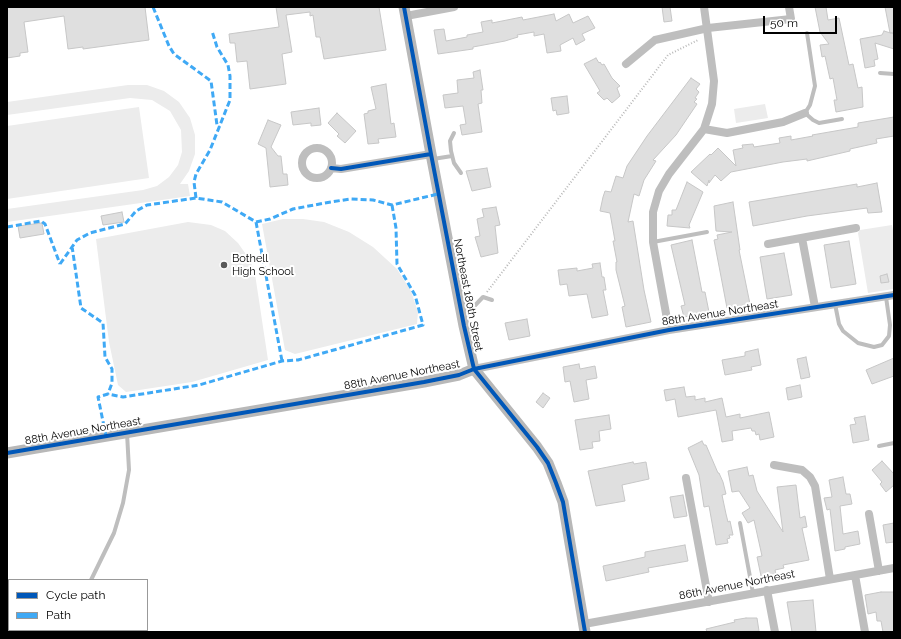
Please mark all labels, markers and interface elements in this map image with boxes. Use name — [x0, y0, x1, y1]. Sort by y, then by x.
scale bar — [765, 8, 839, 34]
text: 50 m — [770, 16, 798, 30]
street label: Northeast 180th Street — [451, 238, 485, 352]
place label: Bothell High School — [232, 252, 294, 278]
marker: Bothell High School — [219, 260, 229, 270]
street label: 88th Avenue Northeast — [661, 297, 779, 329]
street label: 88th Avenue Northeast — [343, 357, 461, 393]
street label: 88th Avenue Northeast — [24, 414, 142, 448]
street label: 86th Avenue Northeast — [678, 567, 796, 603]
legend — [8, 579, 148, 631]
text: Cycle path — [46, 588, 105, 602]
text: Path — [46, 608, 71, 622]

